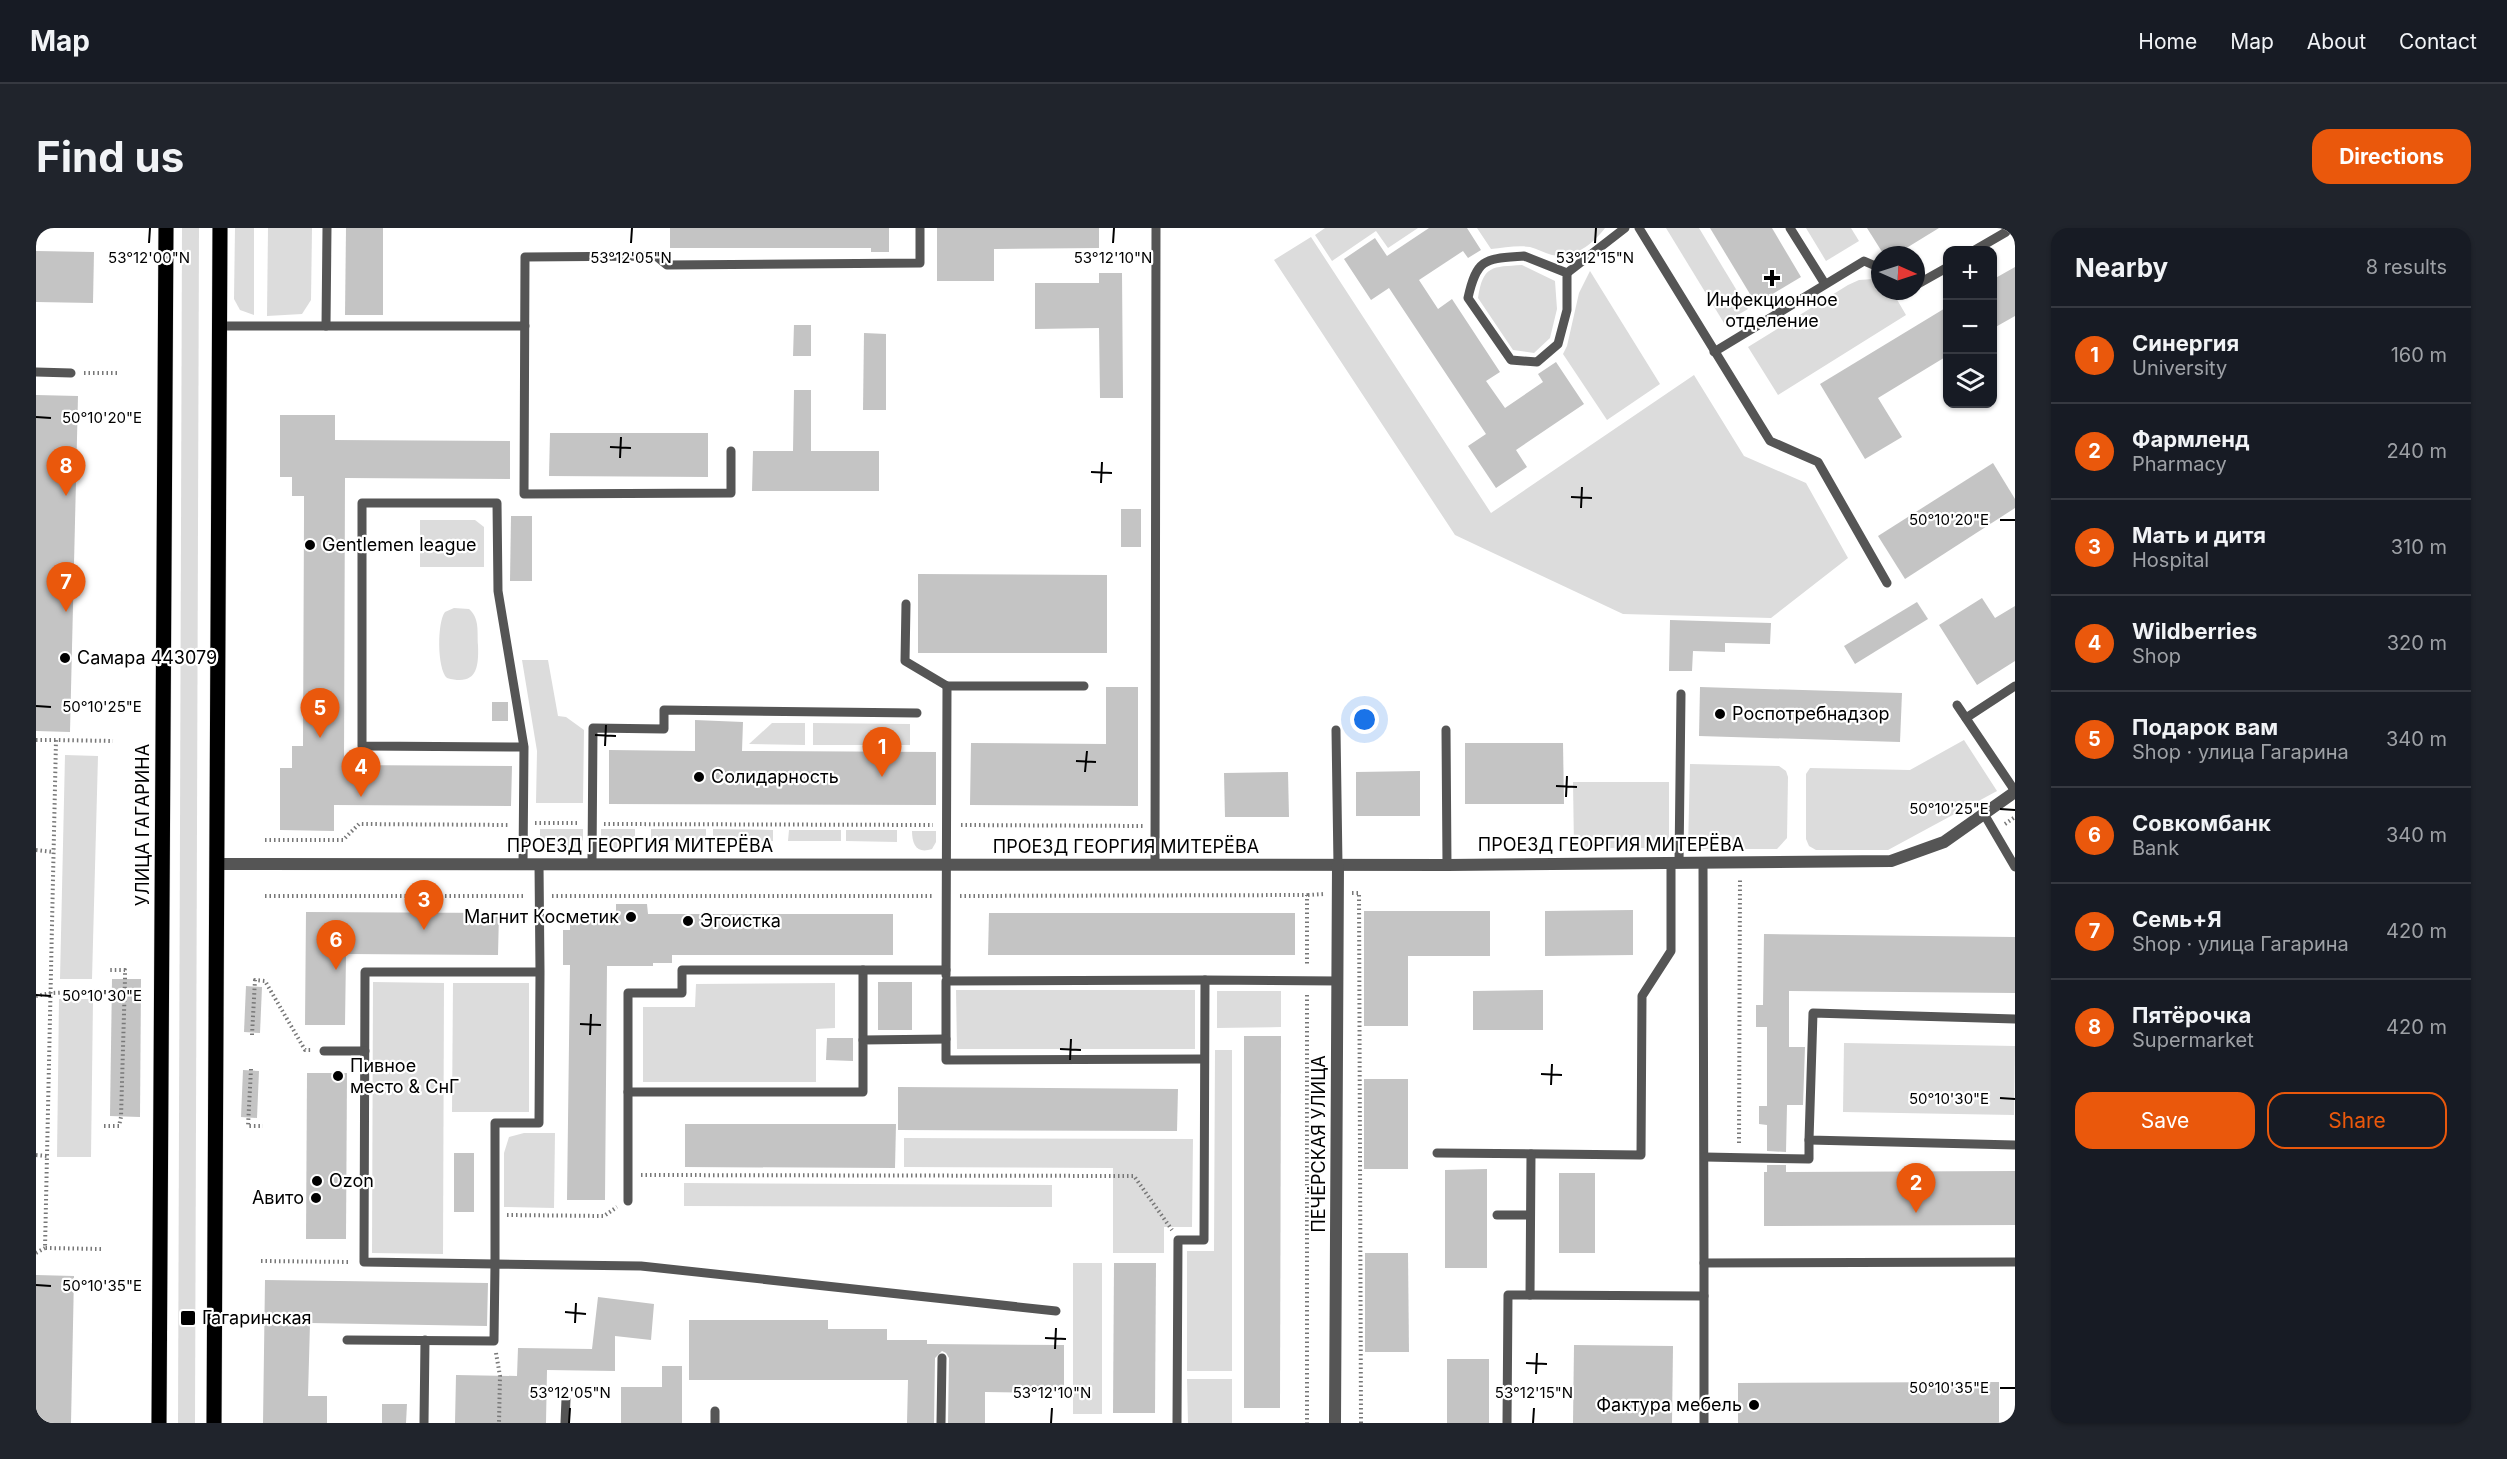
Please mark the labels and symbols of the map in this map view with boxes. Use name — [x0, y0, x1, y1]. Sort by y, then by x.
north arrow — [1871, 246, 1925, 300]
text: 53°12'00"N — [108, 248, 190, 267]
text: 53°12'05"N — [590, 248, 672, 267]
text: 53°12'10"N — [1074, 248, 1152, 267]
text: 53°12'15"N — [1556, 248, 1634, 267]
marker: Инфекционное отделение — [1763, 269, 1781, 287]
place label: Инфекционное отделение — [1706, 289, 1838, 331]
text: 50°10'20"E — [62, 408, 142, 427]
pin: 8 — [46, 446, 86, 496]
text: 50°10'20"E — [1909, 510, 1989, 529]
place label: Gentlemen league — [322, 534, 477, 555]
marker: Gentlemen league — [303, 538, 317, 552]
pin: 7 — [46, 562, 86, 612]
place label: Самара 443079 — [77, 647, 217, 668]
marker: Самара 443079 — [58, 651, 72, 665]
pin: 5 — [300, 688, 340, 738]
text: 50°10'25"E — [62, 697, 142, 716]
place label: Роспотребнадзор — [1732, 703, 1889, 724]
your location — [1350, 705, 1379, 734]
marker: Роспотребнадзор — [1713, 707, 1727, 721]
pin: 1 — [862, 728, 902, 777]
street label: УЛИЦА ГАГАРИНА — [132, 744, 153, 906]
pin: 4 — [342, 748, 380, 797]
place label: Солидарность — [711, 766, 839, 787]
marker: Солидарность — [692, 770, 706, 784]
text: 50°10'25"E — [1909, 799, 1989, 818]
street label: ПРОЕЗД ГЕОРГИЯ МИТЕРЁВА — [1478, 833, 1744, 855]
street label: ПРОЕЗД ГЕОРГИЯ МИТЕРЁВА — [507, 834, 773, 856]
street label: ПРОЕЗД ГЕОРГИЯ МИТЕРЁВА — [993, 835, 1259, 857]
pin: 3 — [404, 880, 444, 930]
place label: Магнит Косметик — [464, 906, 619, 927]
marker: Магнит Косметик — [624, 910, 638, 924]
place label: Эгоистка — [700, 910, 781, 931]
marker: Эгоистка — [681, 914, 695, 928]
pin: 6 — [316, 920, 356, 970]
text: 50°10'30"E — [62, 986, 142, 1005]
place label: Пивное место & СнГ — [350, 1055, 459, 1097]
street label: ПЕЧЁРСКАЯ УЛИЦА — [1307, 1055, 1329, 1233]
marker: Пивное место & СнГ — [331, 1069, 345, 1083]
text: 50°10'30"E — [1909, 1089, 1989, 1108]
pin: 2 — [1896, 1164, 1936, 1213]
place label: Ozon — [329, 1170, 374, 1191]
marker: Ozon — [310, 1174, 324, 1188]
place label: Авито — [252, 1187, 304, 1208]
marker: Авито — [309, 1191, 323, 1205]
text: 50°10'35"E — [62, 1276, 142, 1295]
place label: Гагаринская — [202, 1307, 312, 1328]
marker: Гагаринская — [179, 1309, 197, 1327]
text: 50°10'35"E — [1909, 1378, 1989, 1397]
text: 53°12'05"N — [529, 1383, 611, 1402]
text: 53°12'10"N — [1013, 1383, 1091, 1402]
text: 53°12'15"N — [1495, 1383, 1573, 1402]
place label: Фактура мебель — [1596, 1394, 1742, 1415]
marker: Фактура мебель — [1747, 1398, 1761, 1412]

